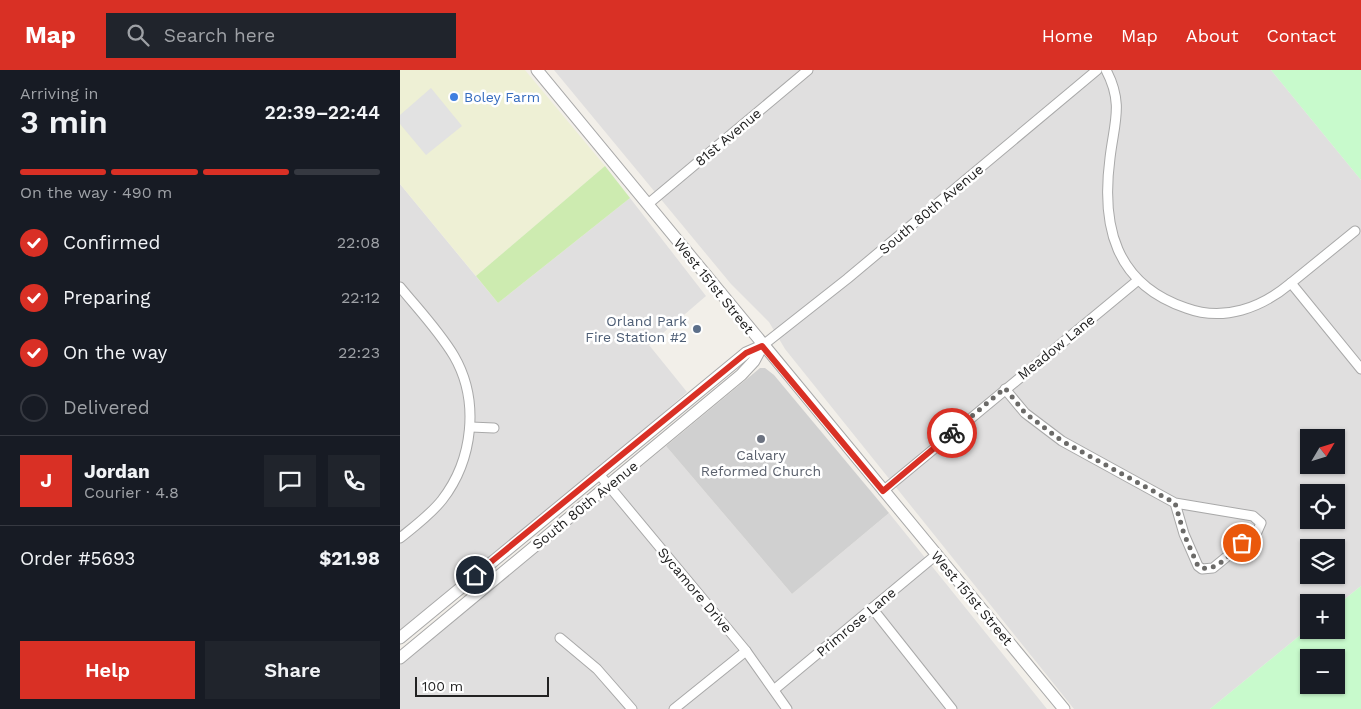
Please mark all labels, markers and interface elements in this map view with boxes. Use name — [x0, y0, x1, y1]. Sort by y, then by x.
search box — [106, 13, 456, 58]
text: Map — [25, 21, 76, 49]
icon: search — [124, 21, 152, 49]
text: Search here — [164, 24, 275, 47]
text: Home — [1042, 25, 1093, 46]
text: Map — [1121, 25, 1158, 46]
text: About — [1186, 25, 1238, 46]
text: Contact — [1266, 25, 1336, 46]
text: Arriving in — [20, 84, 98, 103]
place label: Boley Farm — [464, 89, 540, 105]
marker: Boley Farm — [448, 91, 460, 103]
text: 22:39–22:44 — [265, 101, 380, 124]
text: 3 min — [20, 103, 108, 141]
street label: 81st Avenue — [692, 105, 764, 169]
street label: South 80th Avenue — [876, 161, 986, 257]
text: On the way · 490 m — [20, 183, 172, 202]
icon: check — [20, 229, 48, 257]
text: Confirmed — [63, 231, 160, 254]
text: 22:08 — [337, 233, 380, 252]
street label: West 151st Street — [671, 235, 757, 337]
icon: check — [20, 284, 48, 312]
text: Preparing — [63, 286, 150, 309]
text: 22:12 — [341, 288, 380, 307]
street label: Meadow Lane — [1014, 311, 1098, 383]
place label: Orland Park Fire Station #2 — [585, 313, 687, 345]
marker: Orland Park Fire Station #2 — [691, 323, 703, 335]
icon: check — [20, 339, 48, 367]
text: On the way — [63, 341, 167, 364]
text: 22:23 — [338, 343, 380, 362]
text: Delivered — [63, 396, 150, 419]
courier — [927, 408, 977, 458]
icon: bike — [938, 419, 966, 447]
north arrow — [1300, 429, 1345, 474]
map controls — [1300, 429, 1345, 694]
marker: Calvary Reformed Church — [755, 433, 767, 445]
place label: Calvary Reformed Church — [701, 447, 821, 479]
button: chat — [264, 455, 316, 507]
button: phone — [328, 455, 380, 507]
street label: South 80th Avenue — [529, 458, 641, 552]
text: Jordan — [84, 460, 150, 483]
text: J — [40, 469, 52, 492]
text: Courier · 4.8 — [84, 483, 179, 502]
button: locate — [1300, 484, 1345, 529]
pin — [1221, 522, 1263, 564]
icon: bag — [1228, 529, 1256, 557]
button: layers — [1300, 539, 1345, 584]
street label: Sycamore Drive — [655, 544, 735, 636]
text: Order #5693 — [20, 547, 135, 570]
text: $21.98 — [319, 547, 380, 570]
street label: West 151st Street — [928, 548, 1016, 648]
pin — [454, 554, 496, 596]
icon: home — [461, 561, 489, 589]
street label: Primrose Lane — [813, 584, 899, 660]
button: + — [1300, 594, 1345, 639]
button: Help — [20, 641, 195, 699]
button: Share — [205, 641, 380, 699]
button: − — [1300, 649, 1345, 694]
scale bar — [415, 674, 549, 697]
text: 100 m — [422, 678, 463, 694]

